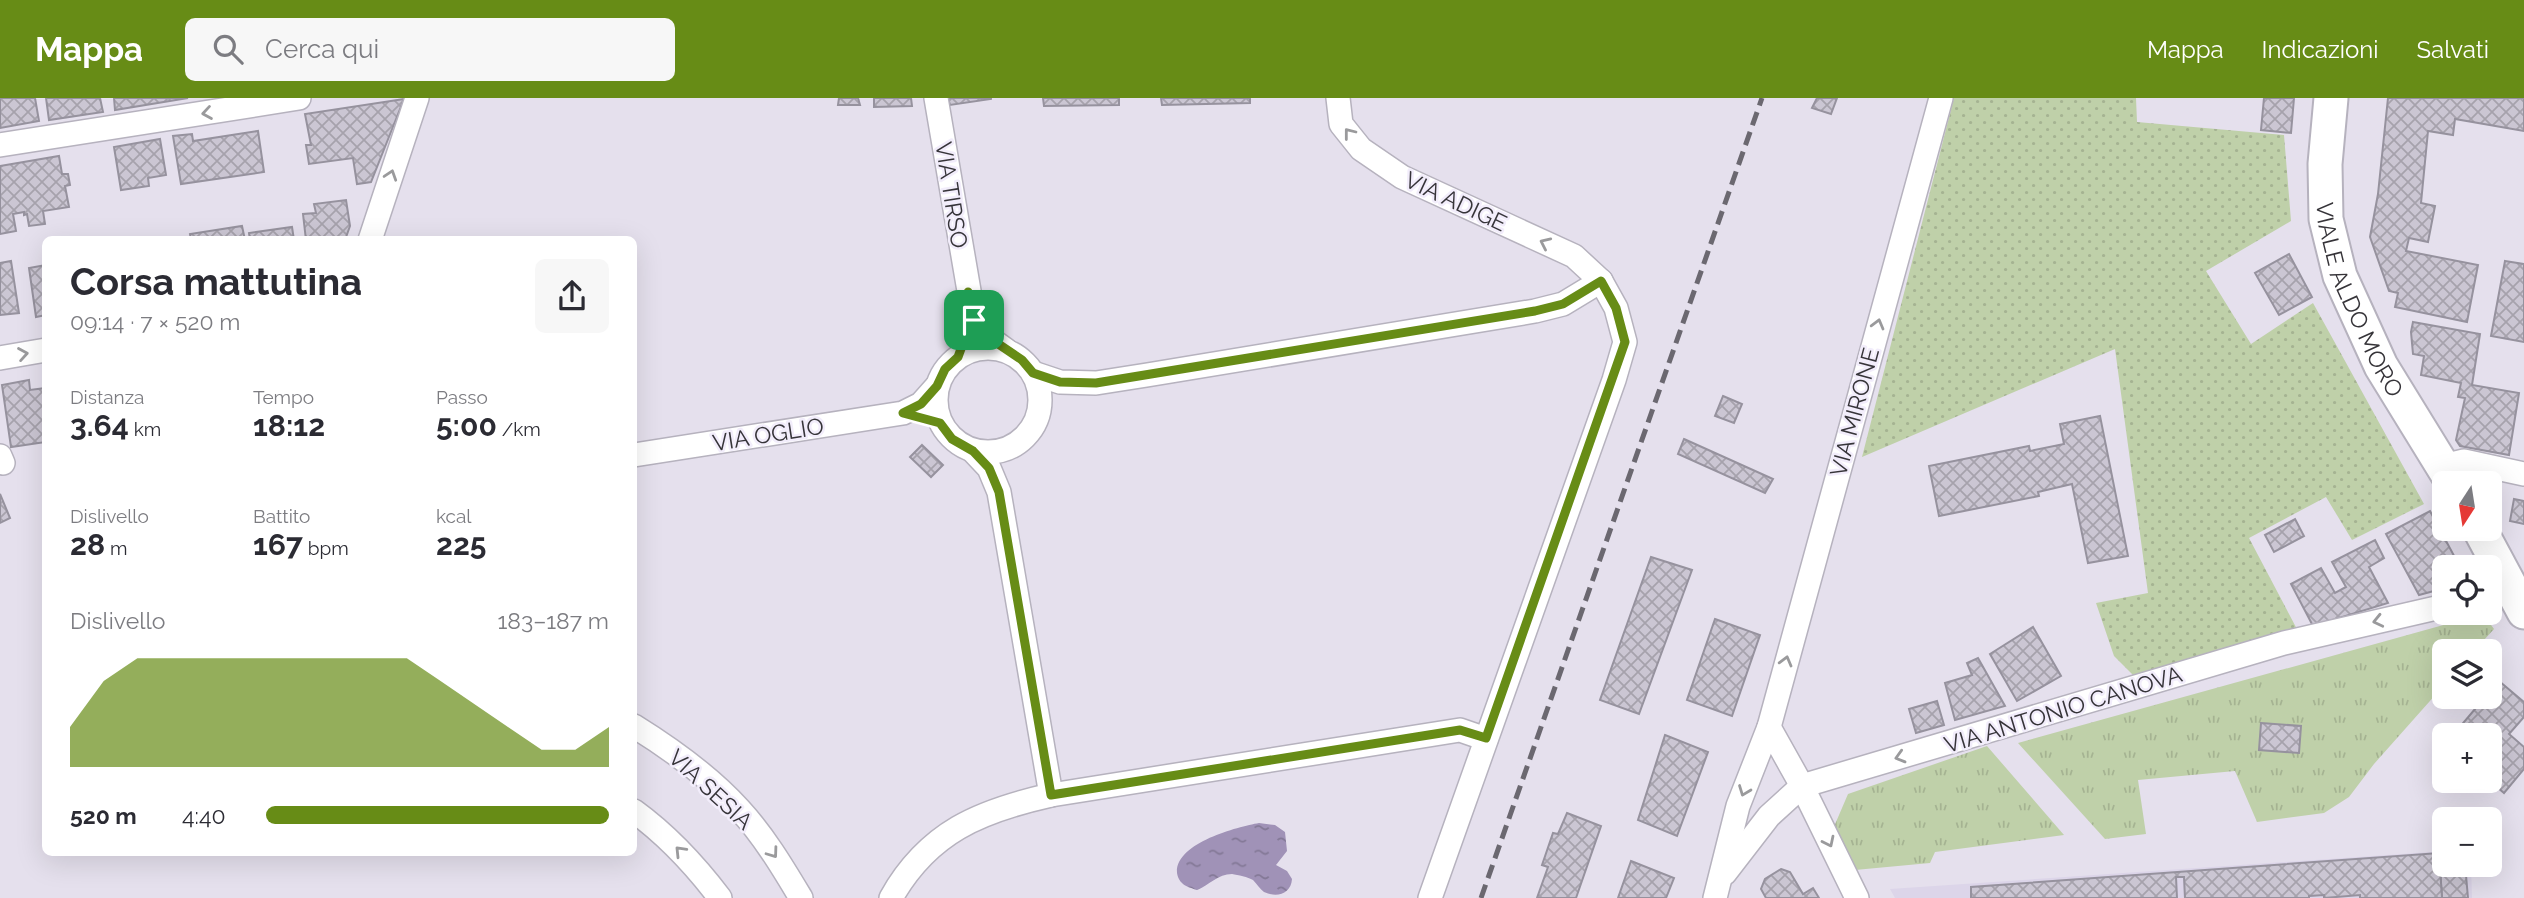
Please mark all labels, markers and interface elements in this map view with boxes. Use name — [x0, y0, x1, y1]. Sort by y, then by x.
search box — [185, 18, 675, 81]
text: Mappa — [35, 30, 143, 69]
icon: search — [209, 30, 247, 68]
text: Cerca qui — [265, 34, 379, 64]
text: Mappa — [2147, 35, 2224, 64]
text: Indicazioni — [2262, 35, 2379, 64]
text: Salvati — [2417, 35, 2489, 64]
one-way arrow — [201, 105, 213, 120]
one-way arrow — [1344, 129, 1357, 141]
street label: VIA TIRSO — [930, 140, 974, 250]
street label: VIA ADIGE — [1401, 166, 1511, 236]
one-way arrow — [383, 169, 397, 182]
street label: VIALE ALDO MORO — [2312, 202, 2410, 401]
one-way arrow — [1540, 237, 1552, 251]
text: Corsa mattutina — [70, 259, 362, 304]
button: share — [535, 259, 609, 333]
pin — [944, 290, 1004, 350]
icon: arrive — [955, 301, 993, 339]
text: 09:14 · 7 × 520 m — [70, 308, 241, 335]
one-way arrow — [1870, 318, 1884, 330]
street label: VIA MIRONE — [1824, 345, 1884, 479]
one-way arrow — [17, 348, 29, 363]
text: Distanza — [70, 386, 144, 408]
text: Tempo — [253, 386, 314, 408]
text: Passo — [436, 386, 488, 408]
text: 3.64 — [70, 408, 129, 443]
text: 18:12 — [253, 408, 325, 443]
text: 5:00 — [436, 408, 497, 443]
street label: VIA OGLIO — [711, 412, 825, 456]
text: km — [129, 418, 161, 440]
text: /km — [497, 418, 541, 440]
north arrow — [2432, 471, 2502, 541]
map controls — [2432, 471, 2502, 877]
text: Dislivello — [70, 505, 149, 527]
text: Battito — [253, 505, 310, 527]
text: kcal — [436, 505, 472, 527]
text: 28 — [70, 527, 105, 562]
text: 167 — [253, 527, 303, 562]
text: 225 — [436, 527, 486, 562]
text: m — [105, 537, 127, 559]
text: bpm — [303, 537, 349, 559]
button: locate — [2432, 555, 2502, 625]
text: Dislivello — [70, 607, 165, 634]
text: 183–187 m — [497, 607, 609, 634]
one-way arrow — [2372, 613, 2384, 628]
button: layers — [2432, 639, 2502, 709]
one-way arrow — [1778, 655, 1792, 667]
street label: VIA ANTONIO CANOVA — [1941, 660, 2186, 758]
button: + — [2432, 723, 2502, 793]
street label: VIA SESIA — [663, 743, 759, 835]
one-way arrow — [1895, 749, 1907, 764]
one-way arrow — [1738, 784, 1752, 796]
text: 520 m — [70, 802, 137, 829]
text: 4:40 — [182, 802, 226, 829]
button: − — [2432, 807, 2502, 877]
one-way arrow — [1821, 835, 1835, 847]
one-way arrow — [765, 845, 777, 858]
one-way arrow — [675, 847, 688, 860]

